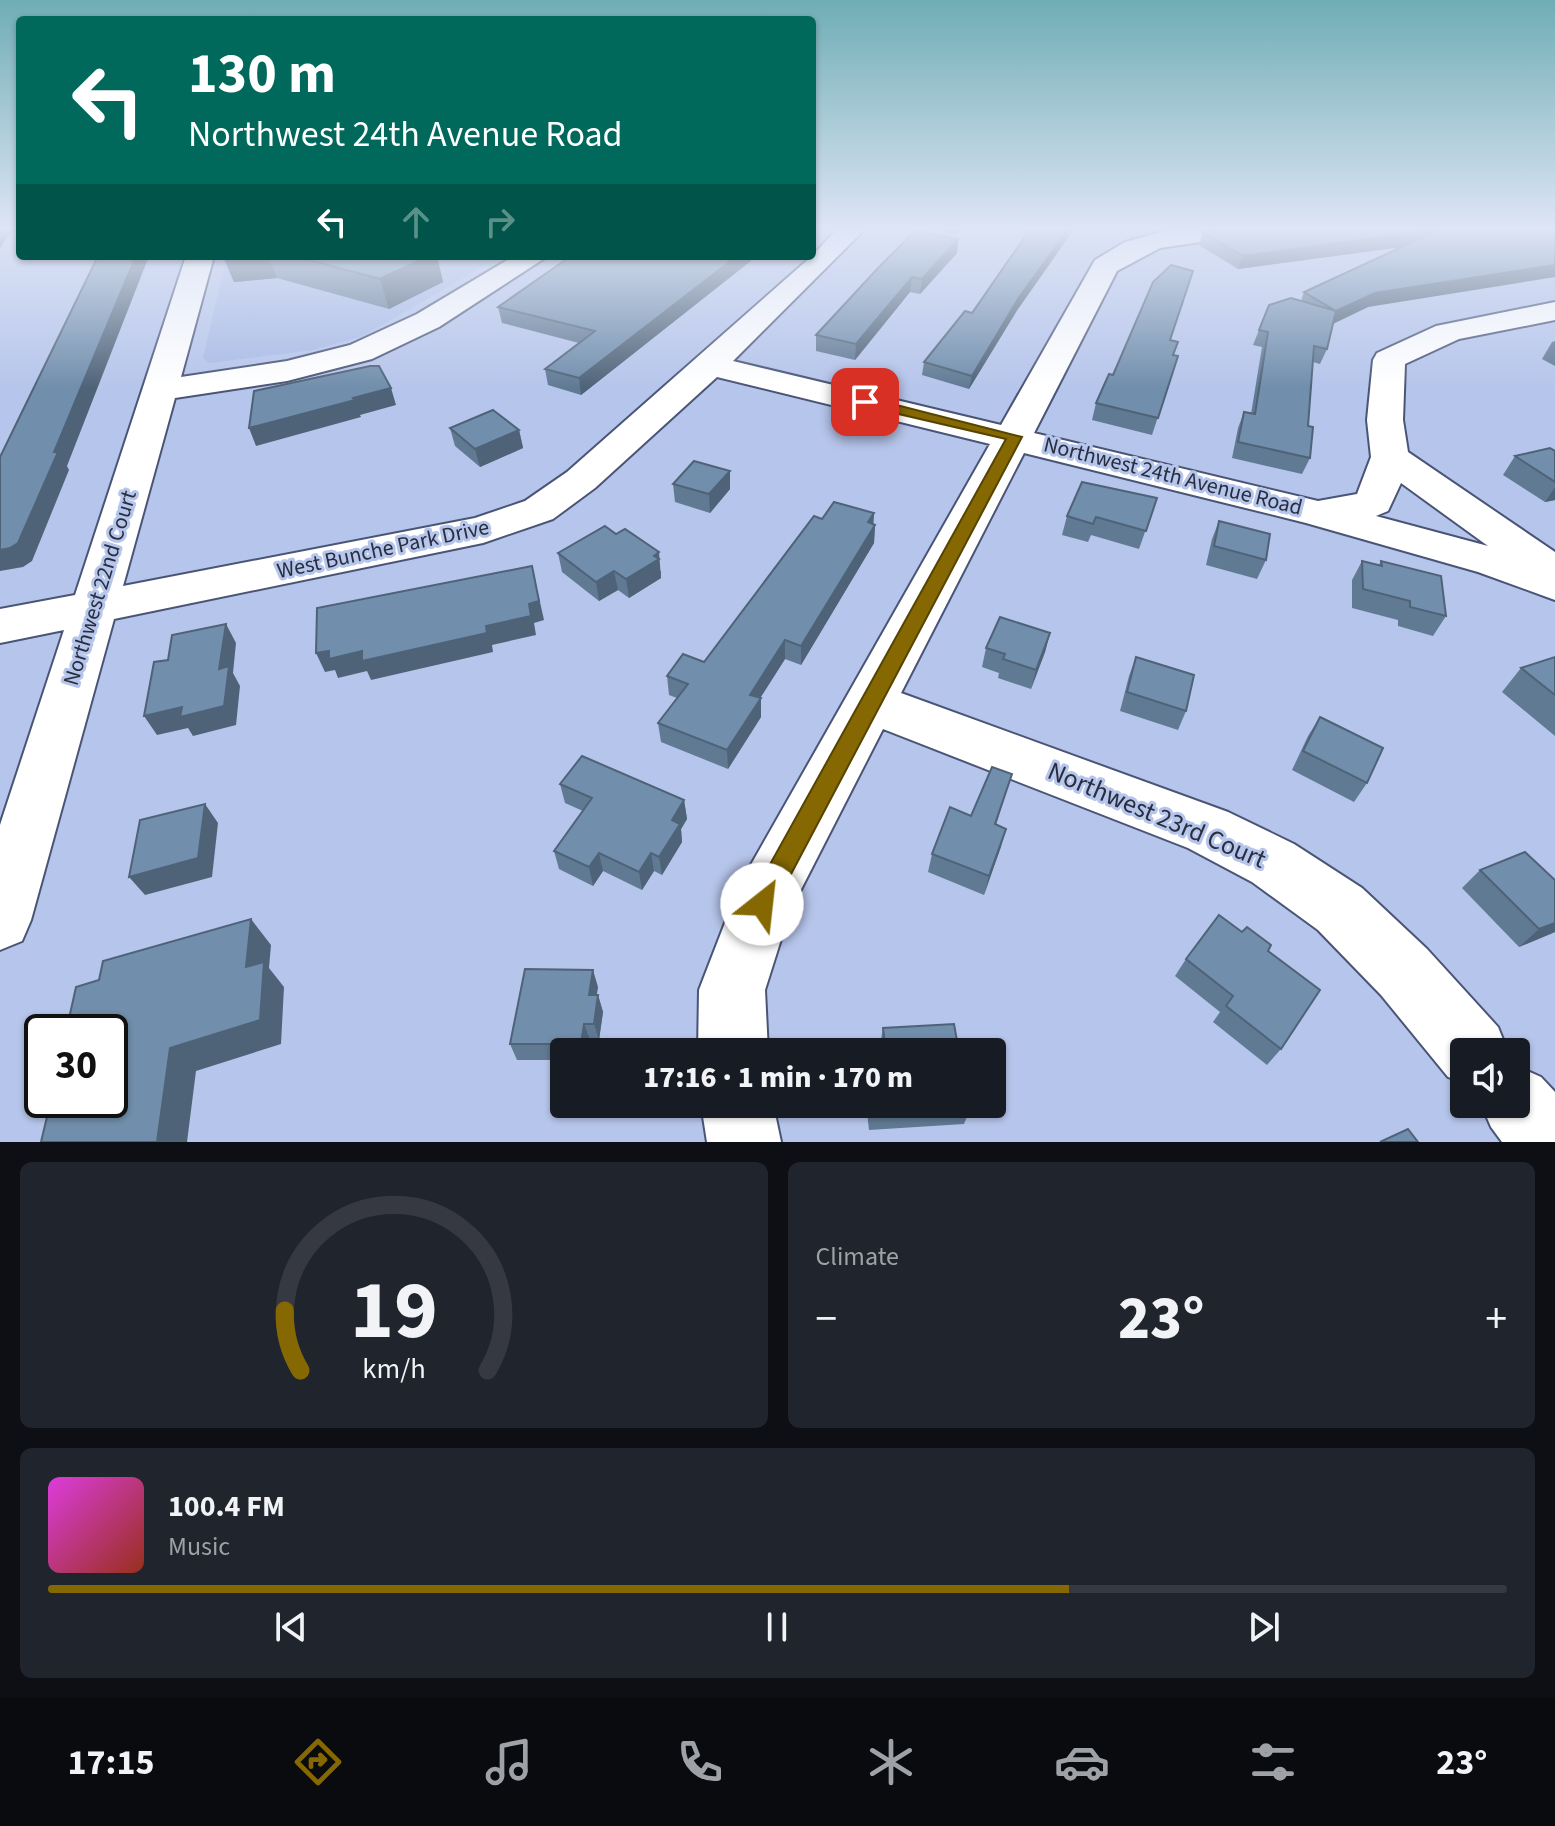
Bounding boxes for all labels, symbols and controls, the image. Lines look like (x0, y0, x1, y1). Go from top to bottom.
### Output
text: 130 m (188, 35, 336, 114)
icon: left (56, 48, 160, 152)
text: Northwest 24th Avenue Road (188, 109, 623, 160)
icon: left (310, 200, 354, 244)
icon: ahead (394, 200, 438, 244)
icon: right (478, 200, 522, 244)
pin (831, 368, 899, 436)
icon: arrive (843, 380, 887, 424)
street label: Northwest 24th Avenue Road (1040, 428, 1306, 524)
street label: Northwest 22nd Court (55, 486, 145, 690)
street label: West Bunche Park Drive (274, 511, 492, 587)
street label: Northwest 23rd Court (1042, 752, 1272, 878)
position arrow (720, 862, 804, 946)
speed limit sign: 30 (24, 1014, 128, 1118)
map controls (1450, 1038, 1530, 1118)
button: sound (1450, 1038, 1530, 1118)
text: 17:16 · 1 min · 170 m (643, 1056, 913, 1099)
text: Climate (816, 1238, 899, 1275)
text: 19 (350, 1252, 438, 1370)
text: 23° (1118, 1277, 1204, 1362)
text: − (816, 1288, 837, 1351)
text: + (1485, 1288, 1507, 1351)
text: km/h (362, 1349, 425, 1389)
text: 100.4 FM (168, 1485, 285, 1528)
text: Music (168, 1528, 230, 1565)
icon: previous (269, 1605, 313, 1649)
icon: pause (755, 1605, 799, 1649)
icon: next (1242, 1605, 1286, 1649)
icon: directions (290, 1734, 346, 1790)
icon: music (481, 1734, 537, 1790)
icon: phone (672, 1734, 728, 1790)
icon: climate (863, 1734, 919, 1790)
icon: car (1054, 1734, 1110, 1790)
icon: filters (1245, 1734, 1301, 1790)
text: 17:15 (68, 1737, 154, 1788)
text: 23° (1436, 1737, 1487, 1788)

